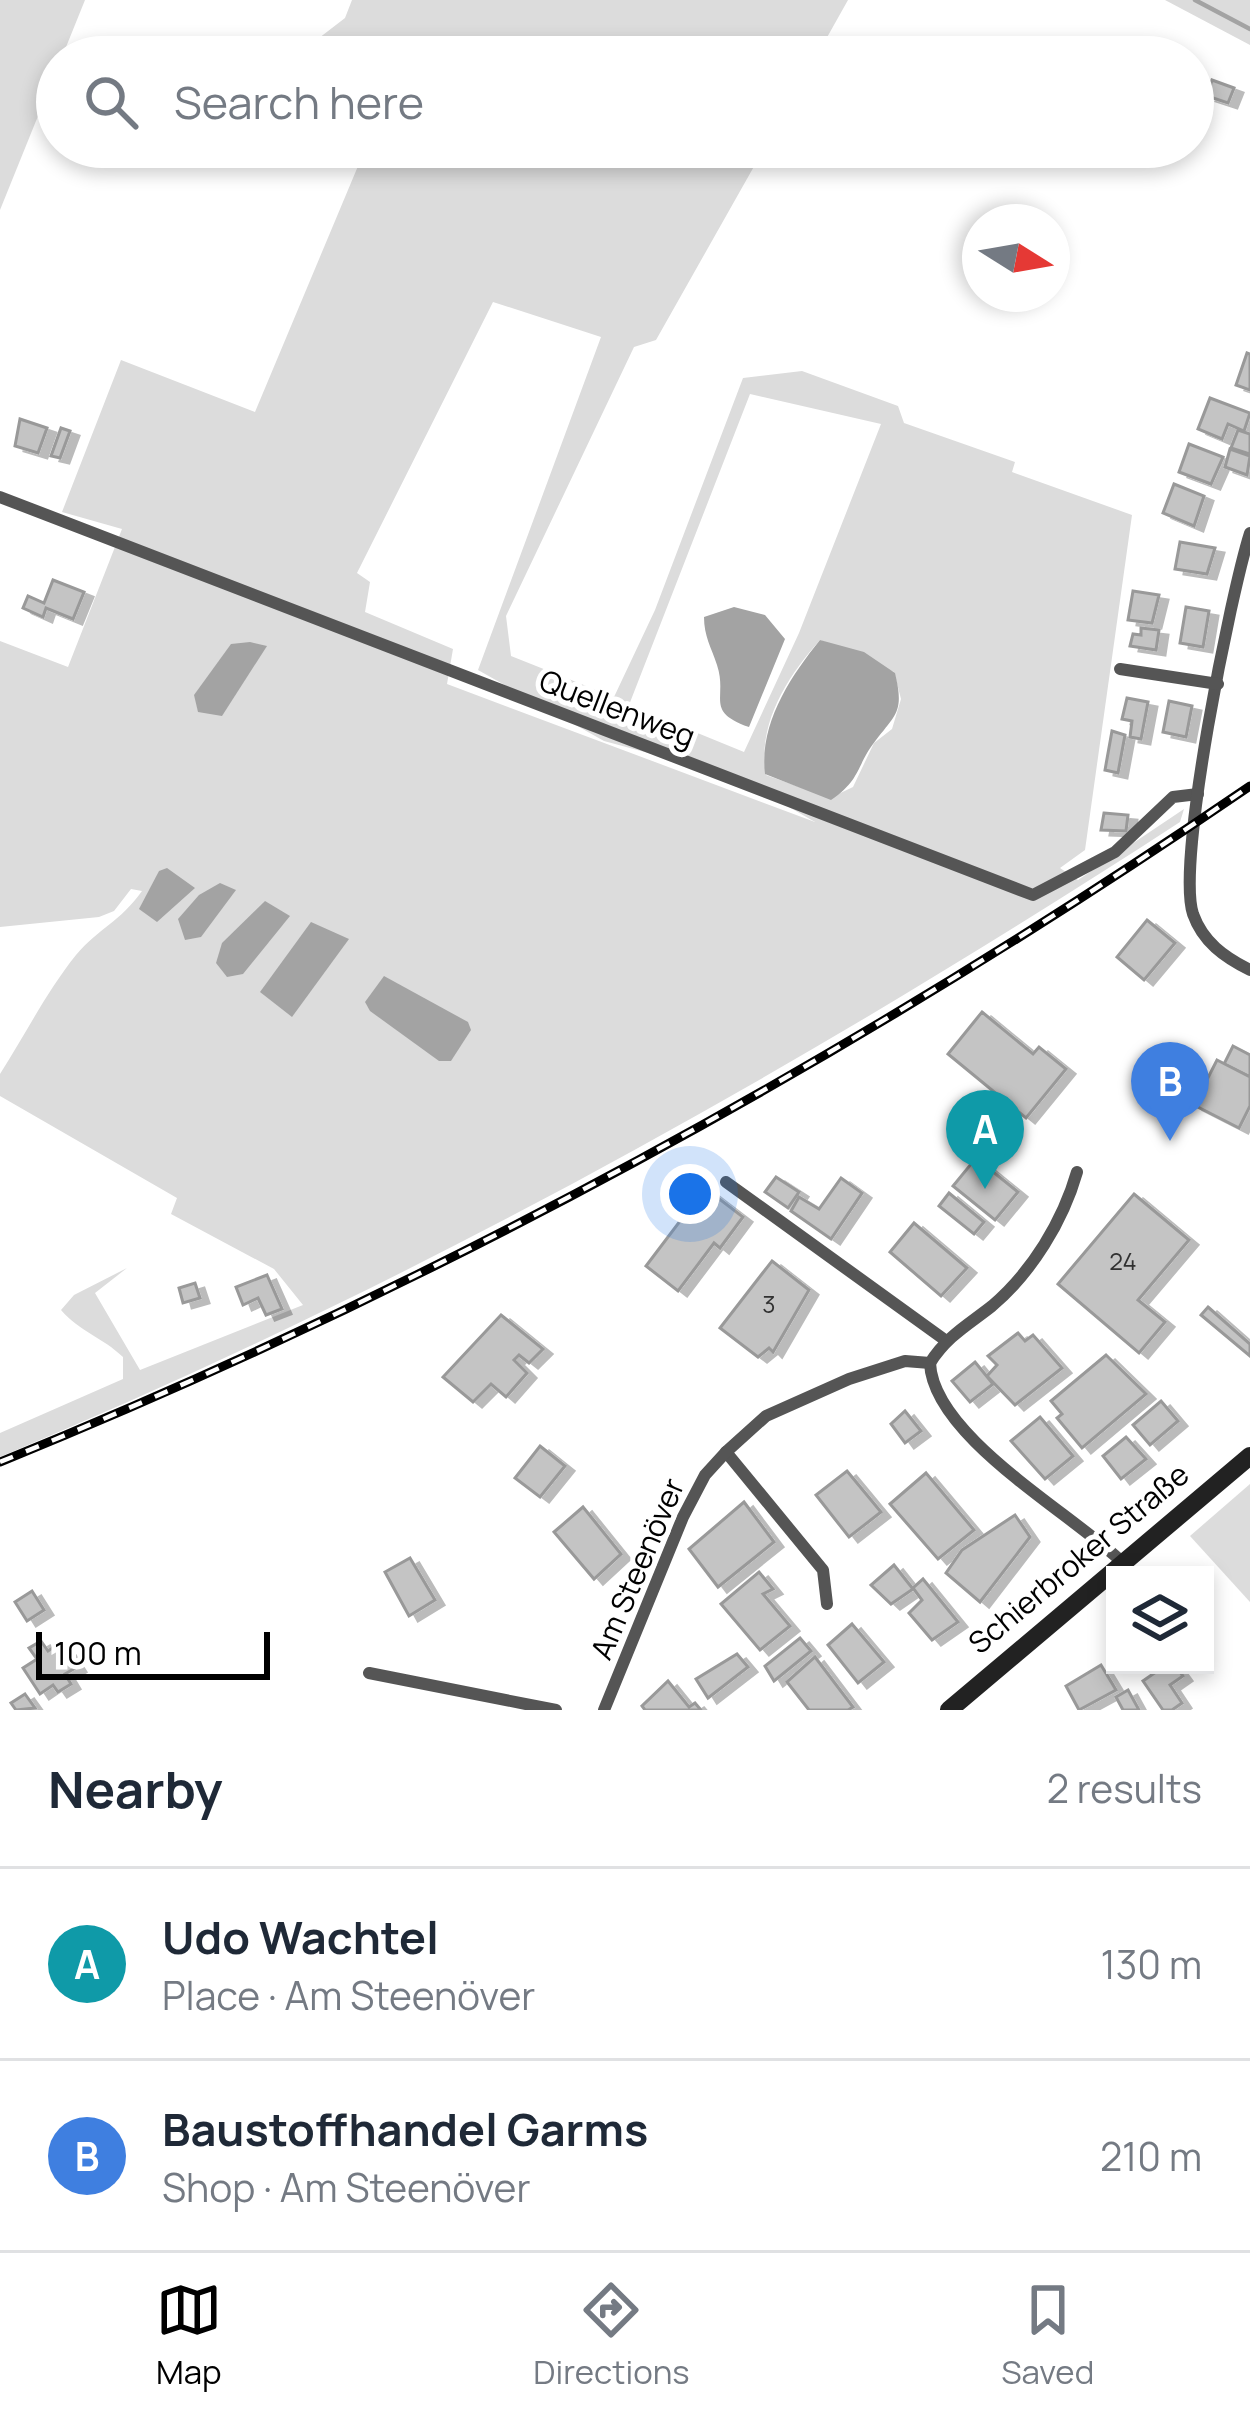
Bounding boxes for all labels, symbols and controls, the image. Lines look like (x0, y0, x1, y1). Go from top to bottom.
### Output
search box (36, 36, 1214, 168)
icon: search (78, 69, 144, 135)
text: Search here (174, 71, 424, 133)
north arrow (962, 204, 1070, 312)
street label: Quellenweg (534, 659, 701, 756)
pin: B (1131, 1042, 1209, 1141)
pin: A (946, 1090, 1024, 1189)
your location (660, 1164, 720, 1224)
house number: 24 (1109, 1244, 1137, 1277)
house number: 3 (762, 1287, 776, 1320)
street label: Schierbroker Straße (959, 1453, 1197, 1662)
street label: Am Steenöver (580, 1471, 693, 1665)
map controls (1106, 1566, 1214, 1674)
button: layers (1106, 1566, 1214, 1674)
scale bar (36, 1626, 270, 1679)
text: 100 m (54, 1630, 142, 1675)
text: Nearby (48, 1754, 223, 1823)
text: 2 results (1047, 1761, 1202, 1815)
text: Udo Wachtel (162, 1906, 439, 1968)
text: A (74, 1937, 100, 1991)
text: 130 m (1101, 1937, 1202, 1991)
text: Place · Am Steenöver (162, 1968, 535, 2022)
text: Baustoffhandel Garms (162, 2098, 648, 2160)
text: B (75, 2129, 99, 2183)
text: 210 m (1100, 2129, 1202, 2183)
text: Shop · Am Steenöver (162, 2160, 530, 2214)
tab: Map (156, 2277, 222, 2394)
tab: Directions (533, 2277, 690, 2394)
tab: Saved (1001, 2277, 1094, 2394)

